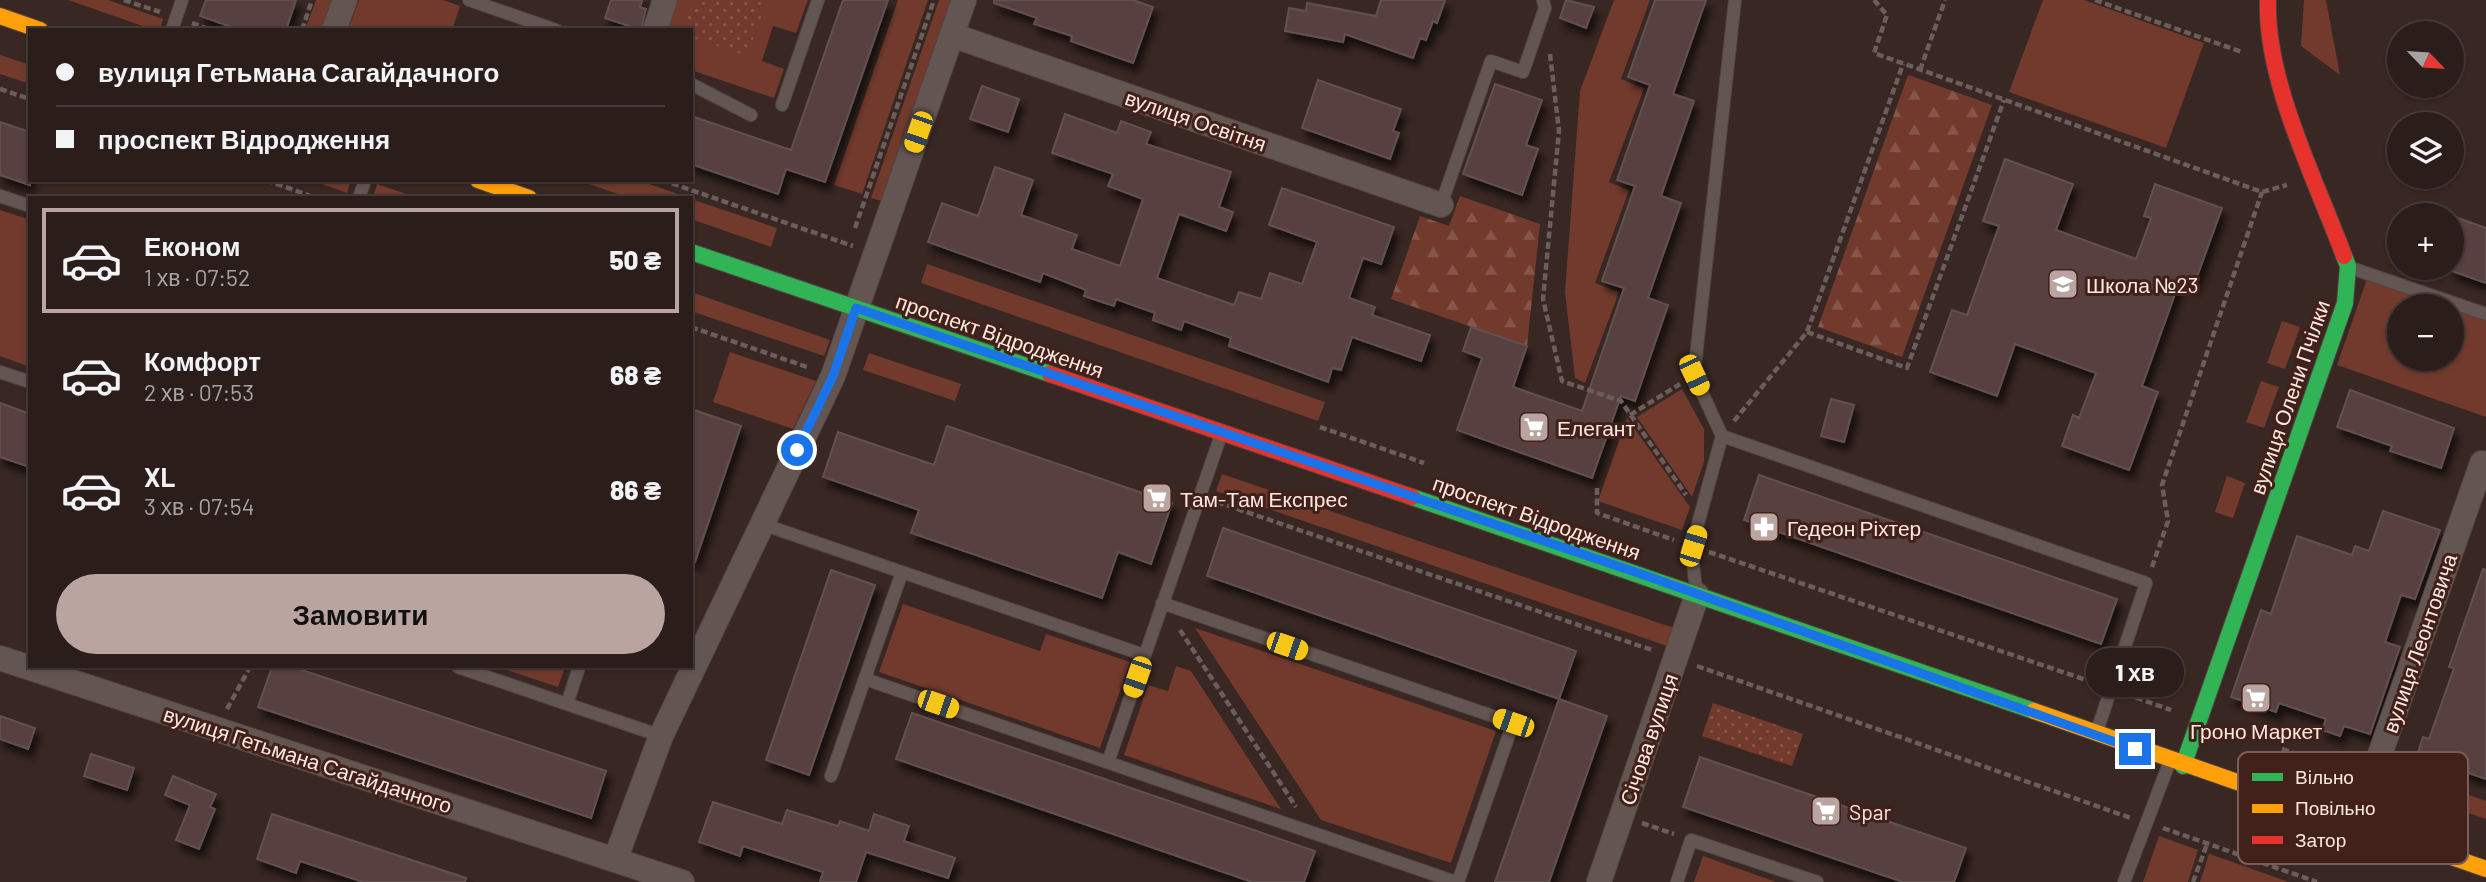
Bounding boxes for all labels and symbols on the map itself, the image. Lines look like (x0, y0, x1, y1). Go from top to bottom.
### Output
north arrow (2387, 21, 2464, 98)
street label: вулиця Освітня (1122, 84, 1270, 156)
car (902, 109, 935, 155)
school or university icon: Школа №23 (2046, 267, 2080, 301)
place label: Школа №23 (2086, 272, 2199, 297)
street label: проспект Відродження (893, 288, 1107, 382)
street label: вулиця Олени Пчілки (2244, 297, 2334, 497)
car (1676, 352, 1713, 398)
supermarket icon: Елегант (1517, 410, 1551, 444)
place label: Елегант (1557, 415, 1635, 440)
route start (781, 434, 813, 466)
street label: проспект Відродження (1430, 470, 1644, 564)
supermarket icon: Там-Там Експрес (1140, 481, 1174, 515)
place label: Там-Там Експрес (1180, 486, 1348, 511)
pharmacy icon: Гедеон Ріхтер (1747, 510, 1781, 544)
place label: Гедеон Ріхтер (1787, 515, 1921, 540)
car (1677, 523, 1710, 569)
street label: вулиця Леонтовича (2377, 550, 2461, 736)
car (1264, 629, 1311, 663)
callout: 1 хв (2086, 648, 2184, 696)
car (1121, 654, 1154, 700)
street label: Січова вулиця (1614, 670, 1682, 808)
supermarket icon: Гроно Маркет (2239, 681, 2273, 715)
car (915, 687, 962, 721)
street label: вулиця Гетьмана Сагайдачного (161, 700, 455, 818)
car (1490, 706, 1537, 740)
place label: Гроно Маркет (2190, 718, 2322, 743)
route end (2119, 733, 2151, 765)
legend (2238, 752, 2468, 864)
text: Вільно (2295, 765, 2354, 788)
supermarket icon: Spar (1809, 794, 1843, 828)
text: Повільно (2295, 796, 2376, 819)
place label: Spar (1849, 799, 1892, 824)
text: Затор (2295, 828, 2346, 851)

